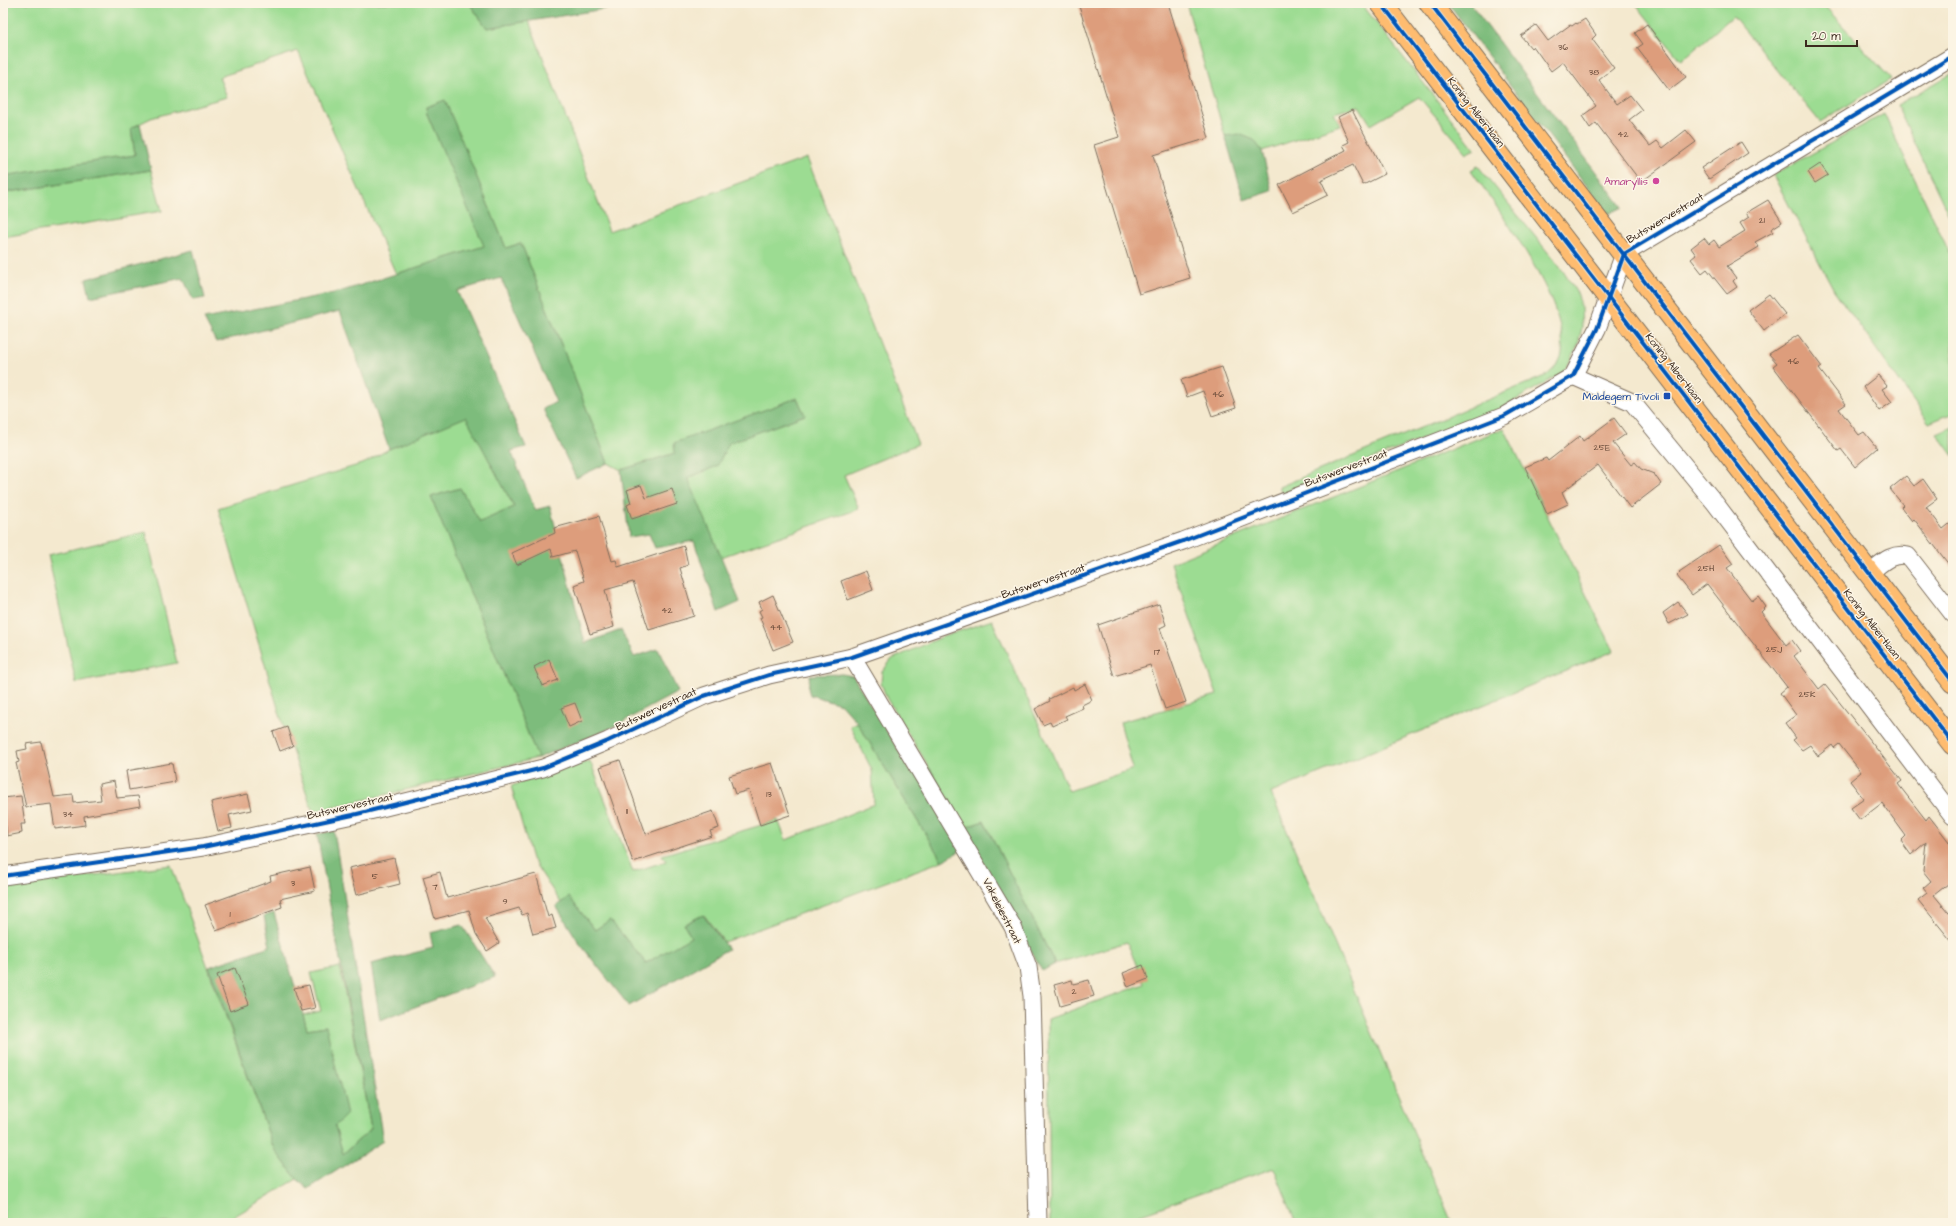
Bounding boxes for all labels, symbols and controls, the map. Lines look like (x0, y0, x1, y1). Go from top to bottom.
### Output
scale bar (1806, 22, 1857, 48)
text: 20 m (1812, 28, 1841, 45)
house number: 36 (1558, 41, 1568, 54)
house number: 38 (1589, 66, 1599, 79)
street label: Koning Albertlaan (1443, 74, 1509, 151)
house number: 42 (1617, 128, 1629, 141)
place label: Amaryllis (1604, 174, 1648, 190)
marker: Amaryllis (1651, 176, 1661, 186)
street label: Butswervestraat (1624, 189, 1707, 247)
house number: 21 (1759, 214, 1765, 227)
street label: Koning Albertlaan (1641, 330, 1707, 407)
house number: 46 (1787, 355, 1799, 368)
house number: 46 (1212, 388, 1224, 401)
place label: Maldegem Tivoli (1583, 389, 1659, 405)
marker: Maldegem Tivoli (1662, 391, 1672, 401)
house number: 25E (1594, 441, 1611, 454)
street label: Butswervestraat (1302, 445, 1390, 491)
street label: Butswervestraat (999, 559, 1087, 602)
house number: 25H (1698, 562, 1715, 575)
street label: Koning Albertlaan (1839, 586, 1905, 663)
house number: 42 (661, 604, 673, 617)
house number: 44 (770, 621, 782, 634)
house number: 25J (1766, 643, 1782, 656)
house number: 17 (1154, 646, 1161, 659)
street label: Butswervestraat (613, 683, 699, 734)
house number: 25K (1799, 688, 1816, 701)
house number: 13 (766, 788, 772, 801)
street label: Butswervestraat (306, 789, 395, 823)
house number: 11 (626, 805, 628, 818)
house number: 34 (63, 808, 73, 821)
house number: 5 (372, 870, 379, 883)
street label: Vakeleiestraat (979, 875, 1025, 947)
house number: 3 (291, 877, 296, 890)
house number: 7 (432, 881, 438, 894)
house number: 9 (502, 895, 508, 908)
house number: 1 (229, 908, 231, 921)
house number: 2 (1071, 985, 1077, 998)

